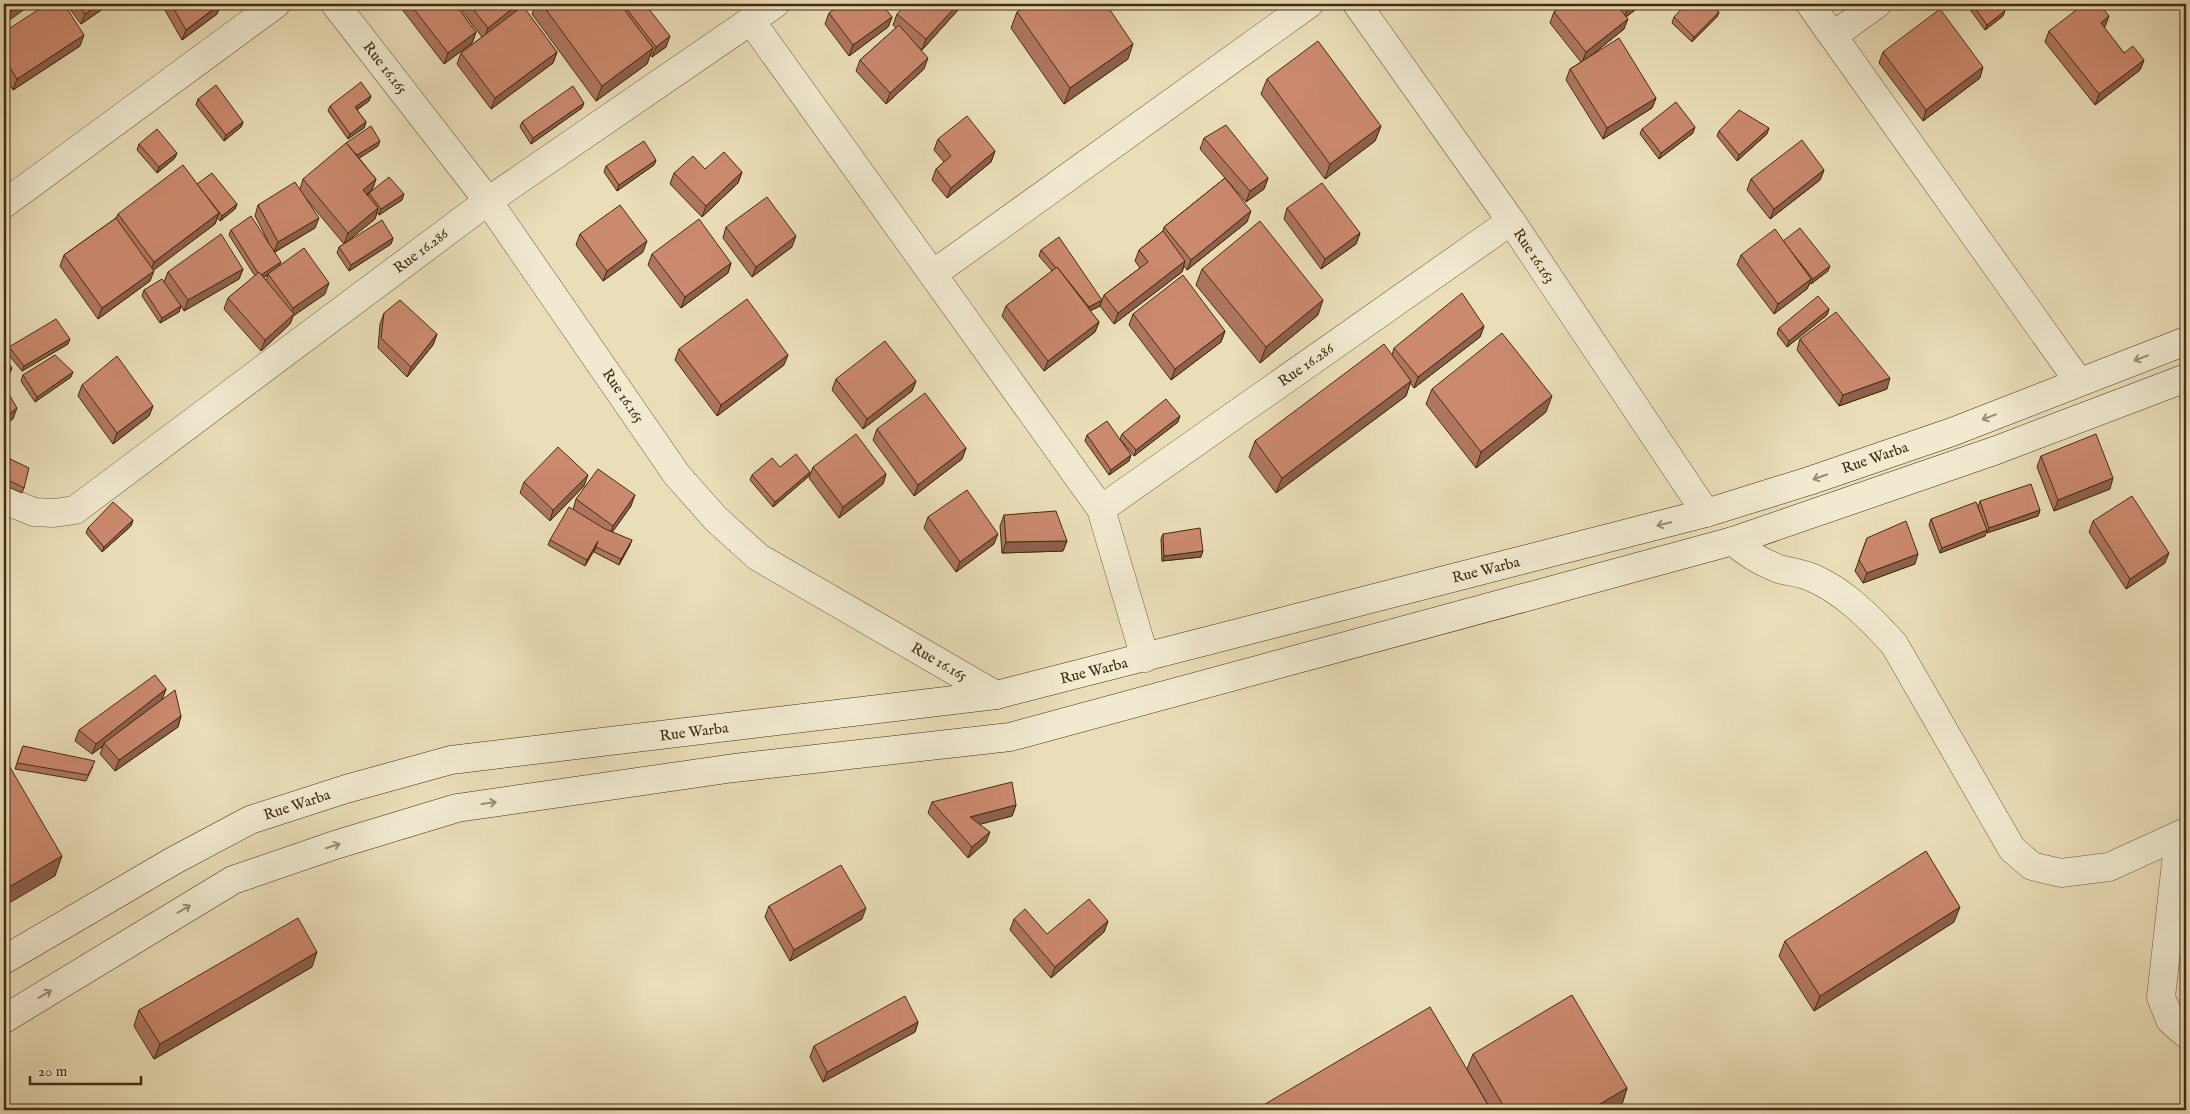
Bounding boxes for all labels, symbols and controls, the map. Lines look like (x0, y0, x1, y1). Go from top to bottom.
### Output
street label: Rue 16.165 (359, 38, 412, 99)
street label: Rue 16.286 (390, 224, 453, 278)
street label: Rue 16.163 (1509, 225, 1559, 287)
street label: Rue 16.286 (1274, 339, 1338, 391)
one-way arrow (2134, 354, 2149, 364)
street label: Rue 16.165 (598, 365, 648, 427)
one-way arrow (1982, 413, 1997, 422)
street label: Rue Warba (1839, 438, 1911, 478)
one-way arrow (1812, 473, 1828, 483)
one-way arrow (1656, 520, 1672, 529)
street label: Rue Warba (1450, 552, 1522, 588)
street label: Rue 16.165 (908, 638, 971, 686)
street label: Rue Warba (1058, 653, 1130, 689)
street label: Rue Warba (659, 718, 730, 746)
street label: Rue Warba (261, 785, 333, 825)
one-way arrow (481, 798, 497, 808)
one-way arrow (324, 840, 340, 850)
one-way arrow (177, 904, 191, 914)
one-way arrow (38, 988, 52, 998)
scale bar (30, 1054, 141, 1086)
text: 20 m (38, 1062, 68, 1081)

